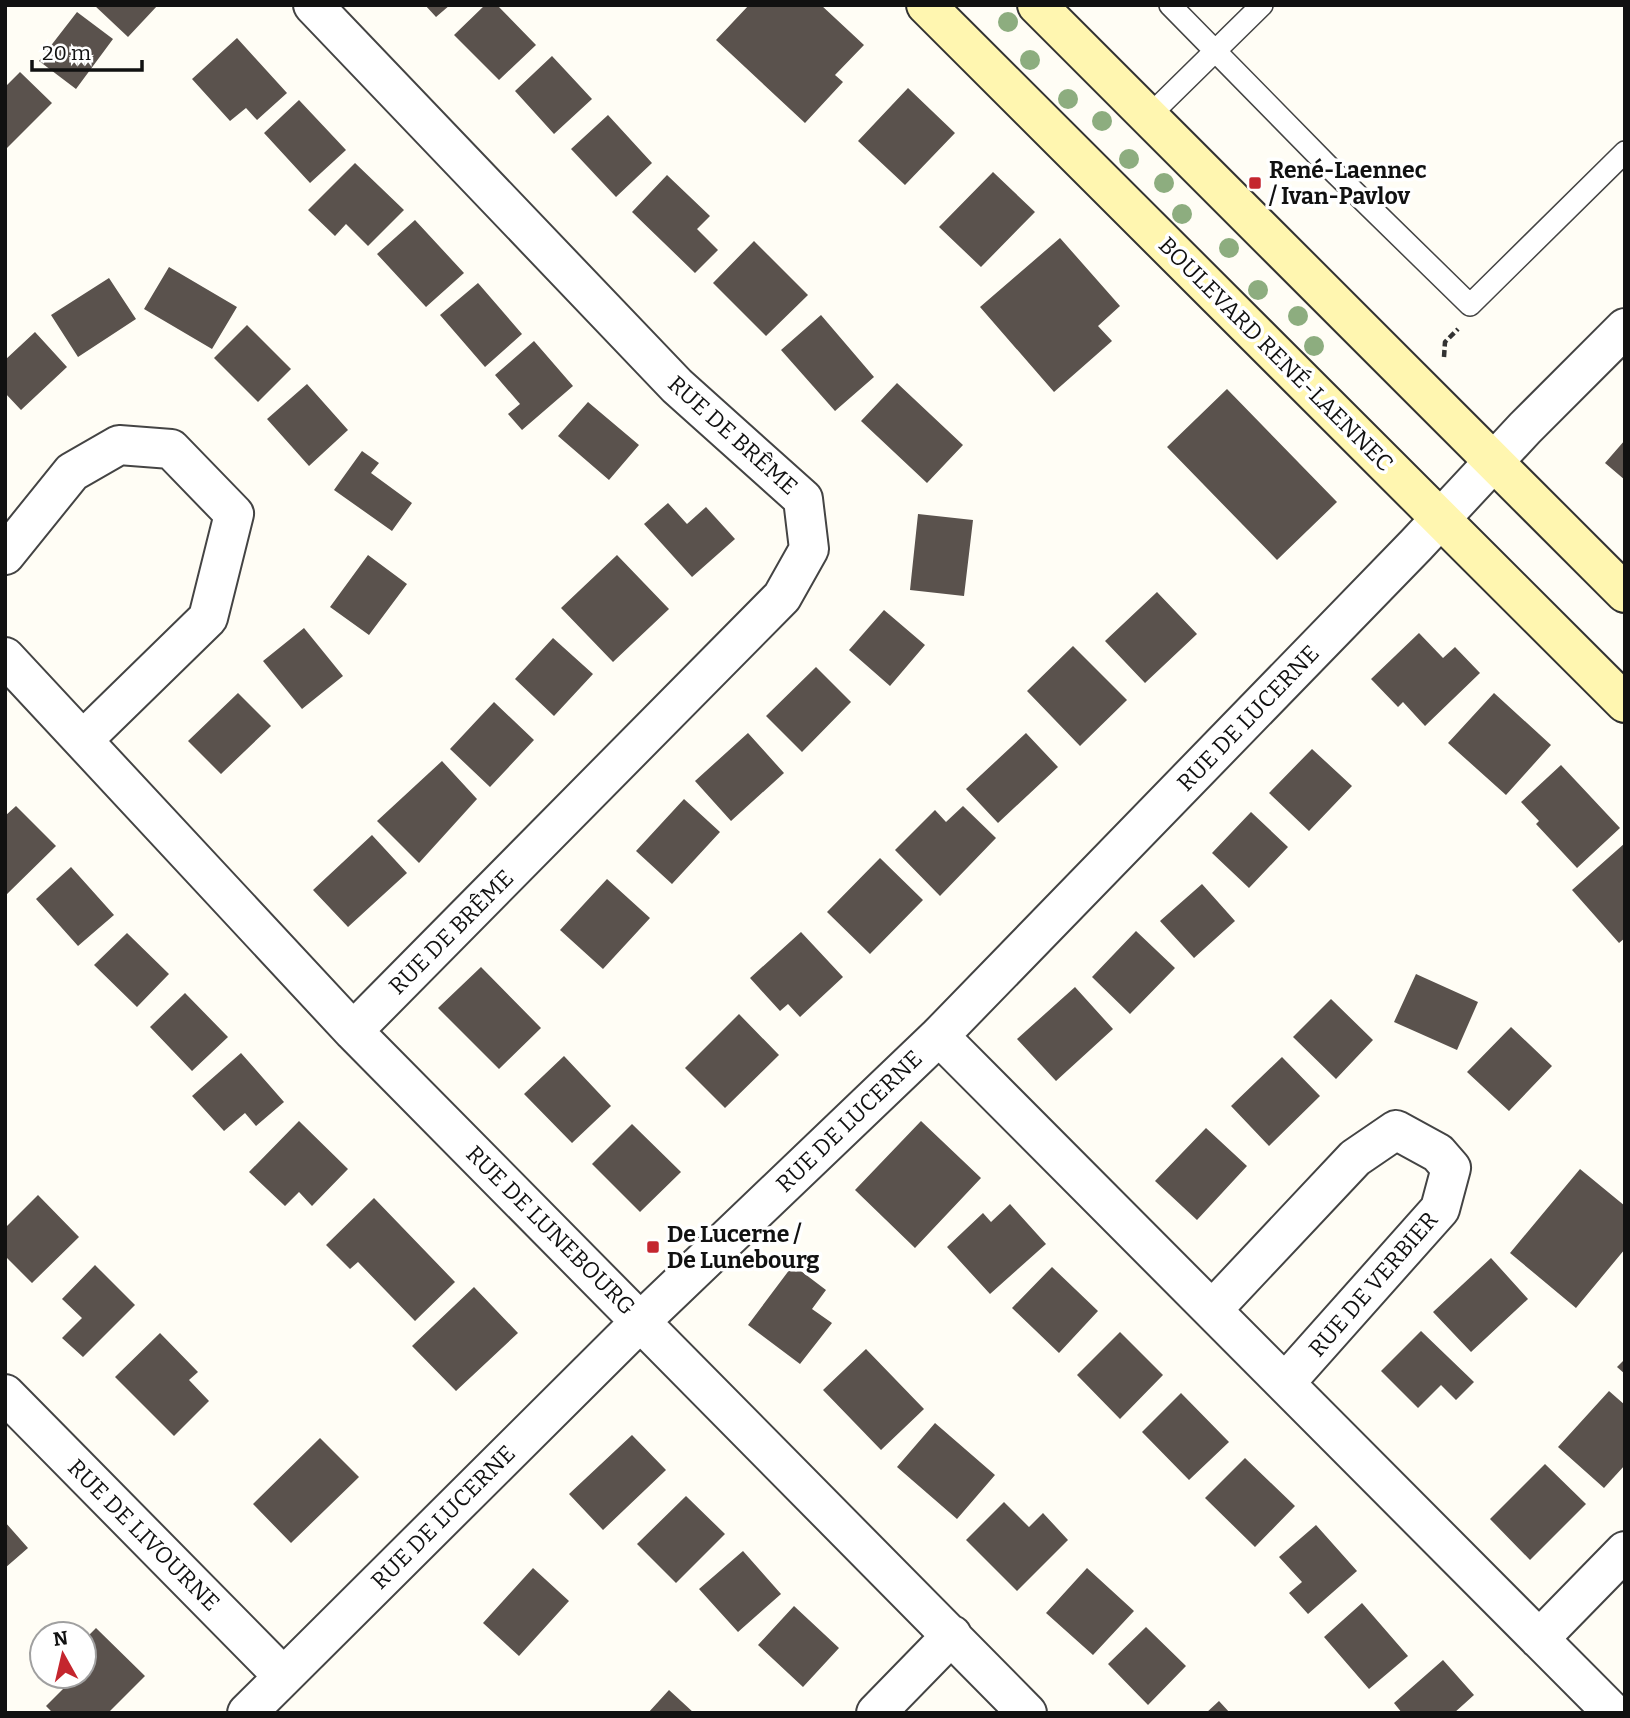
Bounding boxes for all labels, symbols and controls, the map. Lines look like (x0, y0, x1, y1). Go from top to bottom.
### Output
scale bar (32, 28, 142, 72)
text: 20 m (42, 40, 91, 66)
place label: René-Laennec / Ivan-Pavlov (1268, 156, 1427, 210)
marker: René-Laennec / Ivan-Pavlov (1247, 175, 1263, 191)
street label: BOULEVARD RENÉ-LAENNEC (1153, 231, 1399, 477)
street label: RUE DE BRÊME (663, 370, 803, 500)
street label: RUE DE LUCERNE (1171, 639, 1325, 797)
street label: RUE DE BRÊME (383, 864, 519, 1000)
street label: RUE DE LUCERNE (770, 1044, 928, 1198)
street label: RUE DE LUNEBOURG (461, 1140, 641, 1320)
street label: RUE DE VERBIER (1303, 1206, 1443, 1362)
place label: De Lucerne / De Lunebourg (667, 1220, 820, 1274)
marker: De Lucerne / De Lunebourg (645, 1239, 661, 1255)
street label: RUE DE LUCERNE (365, 1439, 521, 1595)
street label: RUE DE LIVOURNE (62, 1453, 226, 1617)
north arrow (28, 1620, 98, 1690)
text: N (52, 1626, 70, 1651)

